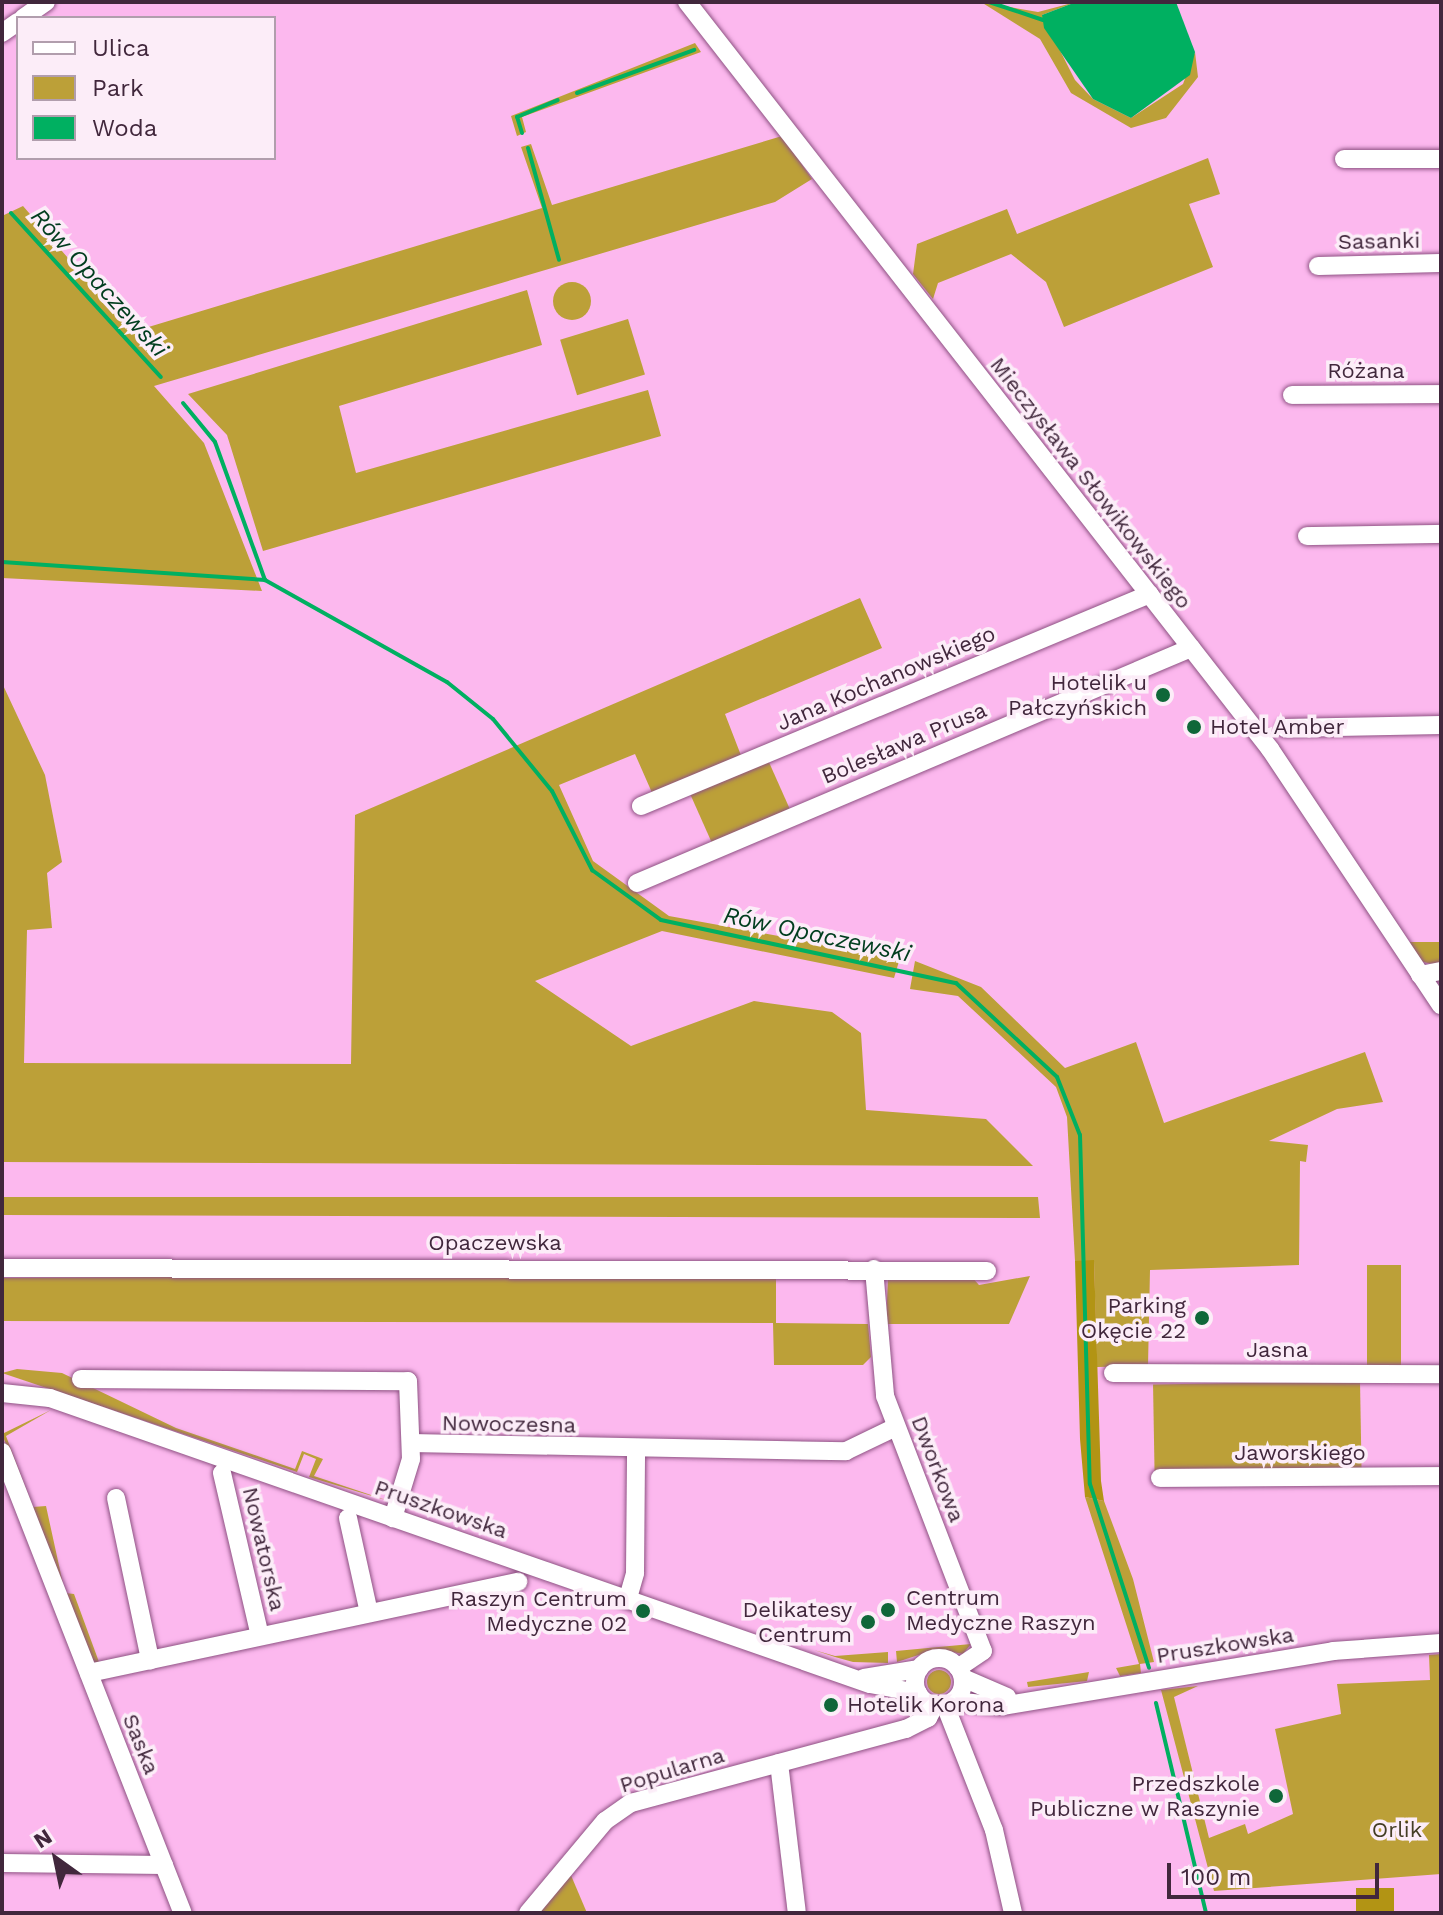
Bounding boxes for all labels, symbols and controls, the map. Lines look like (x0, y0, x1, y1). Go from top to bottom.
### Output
legend (16, 16, 276, 160)
text: Ulica (92, 34, 150, 62)
text: Park (92, 74, 144, 102)
text: Woda (92, 114, 157, 142)
water label: Rów Opaczewski (24, 202, 174, 364)
street label: Sasanki (1338, 227, 1420, 255)
street label: Mieczysława Słowikowskiego (984, 352, 1198, 614)
street label: Różana (1327, 358, 1405, 384)
street label: Jana Kochanowskiego (773, 620, 999, 736)
place label: Hotelik u Pałczyńskich (1008, 669, 1147, 720)
marker: Hotelik u Pałczyńskich (1154, 686, 1172, 704)
street label: Bolesława Prusa (817, 696, 991, 790)
place label: Hotel Amber (1210, 714, 1346, 740)
marker: Hotel Amber (1185, 718, 1203, 736)
water label: Rów Opaczewski (720, 901, 914, 969)
street label: Opaczewska (428, 1230, 562, 1256)
place label: Parking Okęcie 22 (1081, 1292, 1186, 1344)
marker: Parking Okęcie 22 (1193, 1309, 1211, 1327)
street label: Jasna (1246, 1337, 1308, 1363)
street label: Nowoczesna (442, 1410, 576, 1438)
street label: Dworkowa (906, 1412, 970, 1526)
street label: Jaworskiego (1234, 1440, 1366, 1466)
street label: Pruszkowska (371, 1474, 511, 1544)
street label: Nowatorska (237, 1485, 291, 1613)
place label: Centrum Medyczne Raszyn (906, 1584, 1096, 1636)
place label: Raszyn Centrum Medyczne 02 (450, 1585, 627, 1636)
place label: Delikatesy Centrum (742, 1596, 852, 1648)
marker: Centrum Medyczne Raszyn (877, 1599, 899, 1621)
marker: Raszyn Centrum Medyczne 02 (634, 1602, 652, 1620)
marker: Delikatesy Centrum (859, 1613, 877, 1631)
street label: Pruszkowska (1154, 1621, 1296, 1669)
place label: Hotelik Korona (847, 1692, 1005, 1718)
marker: Hotelik Korona (822, 1696, 840, 1714)
street label: Saska (117, 1710, 165, 1778)
street label: Popularna (616, 1742, 728, 1798)
place label: Przedszkole Publiczne w Raszynie (1029, 1770, 1260, 1822)
marker: Przedszkole Publiczne w Raszynie (1267, 1787, 1285, 1805)
park label: Orlik (1372, 1817, 1422, 1843)
north arrow (16, 1819, 96, 1899)
text: N (29, 1824, 56, 1853)
scale bar (1171, 1847, 1383, 1897)
text: 100 m (1181, 1863, 1251, 1891)

